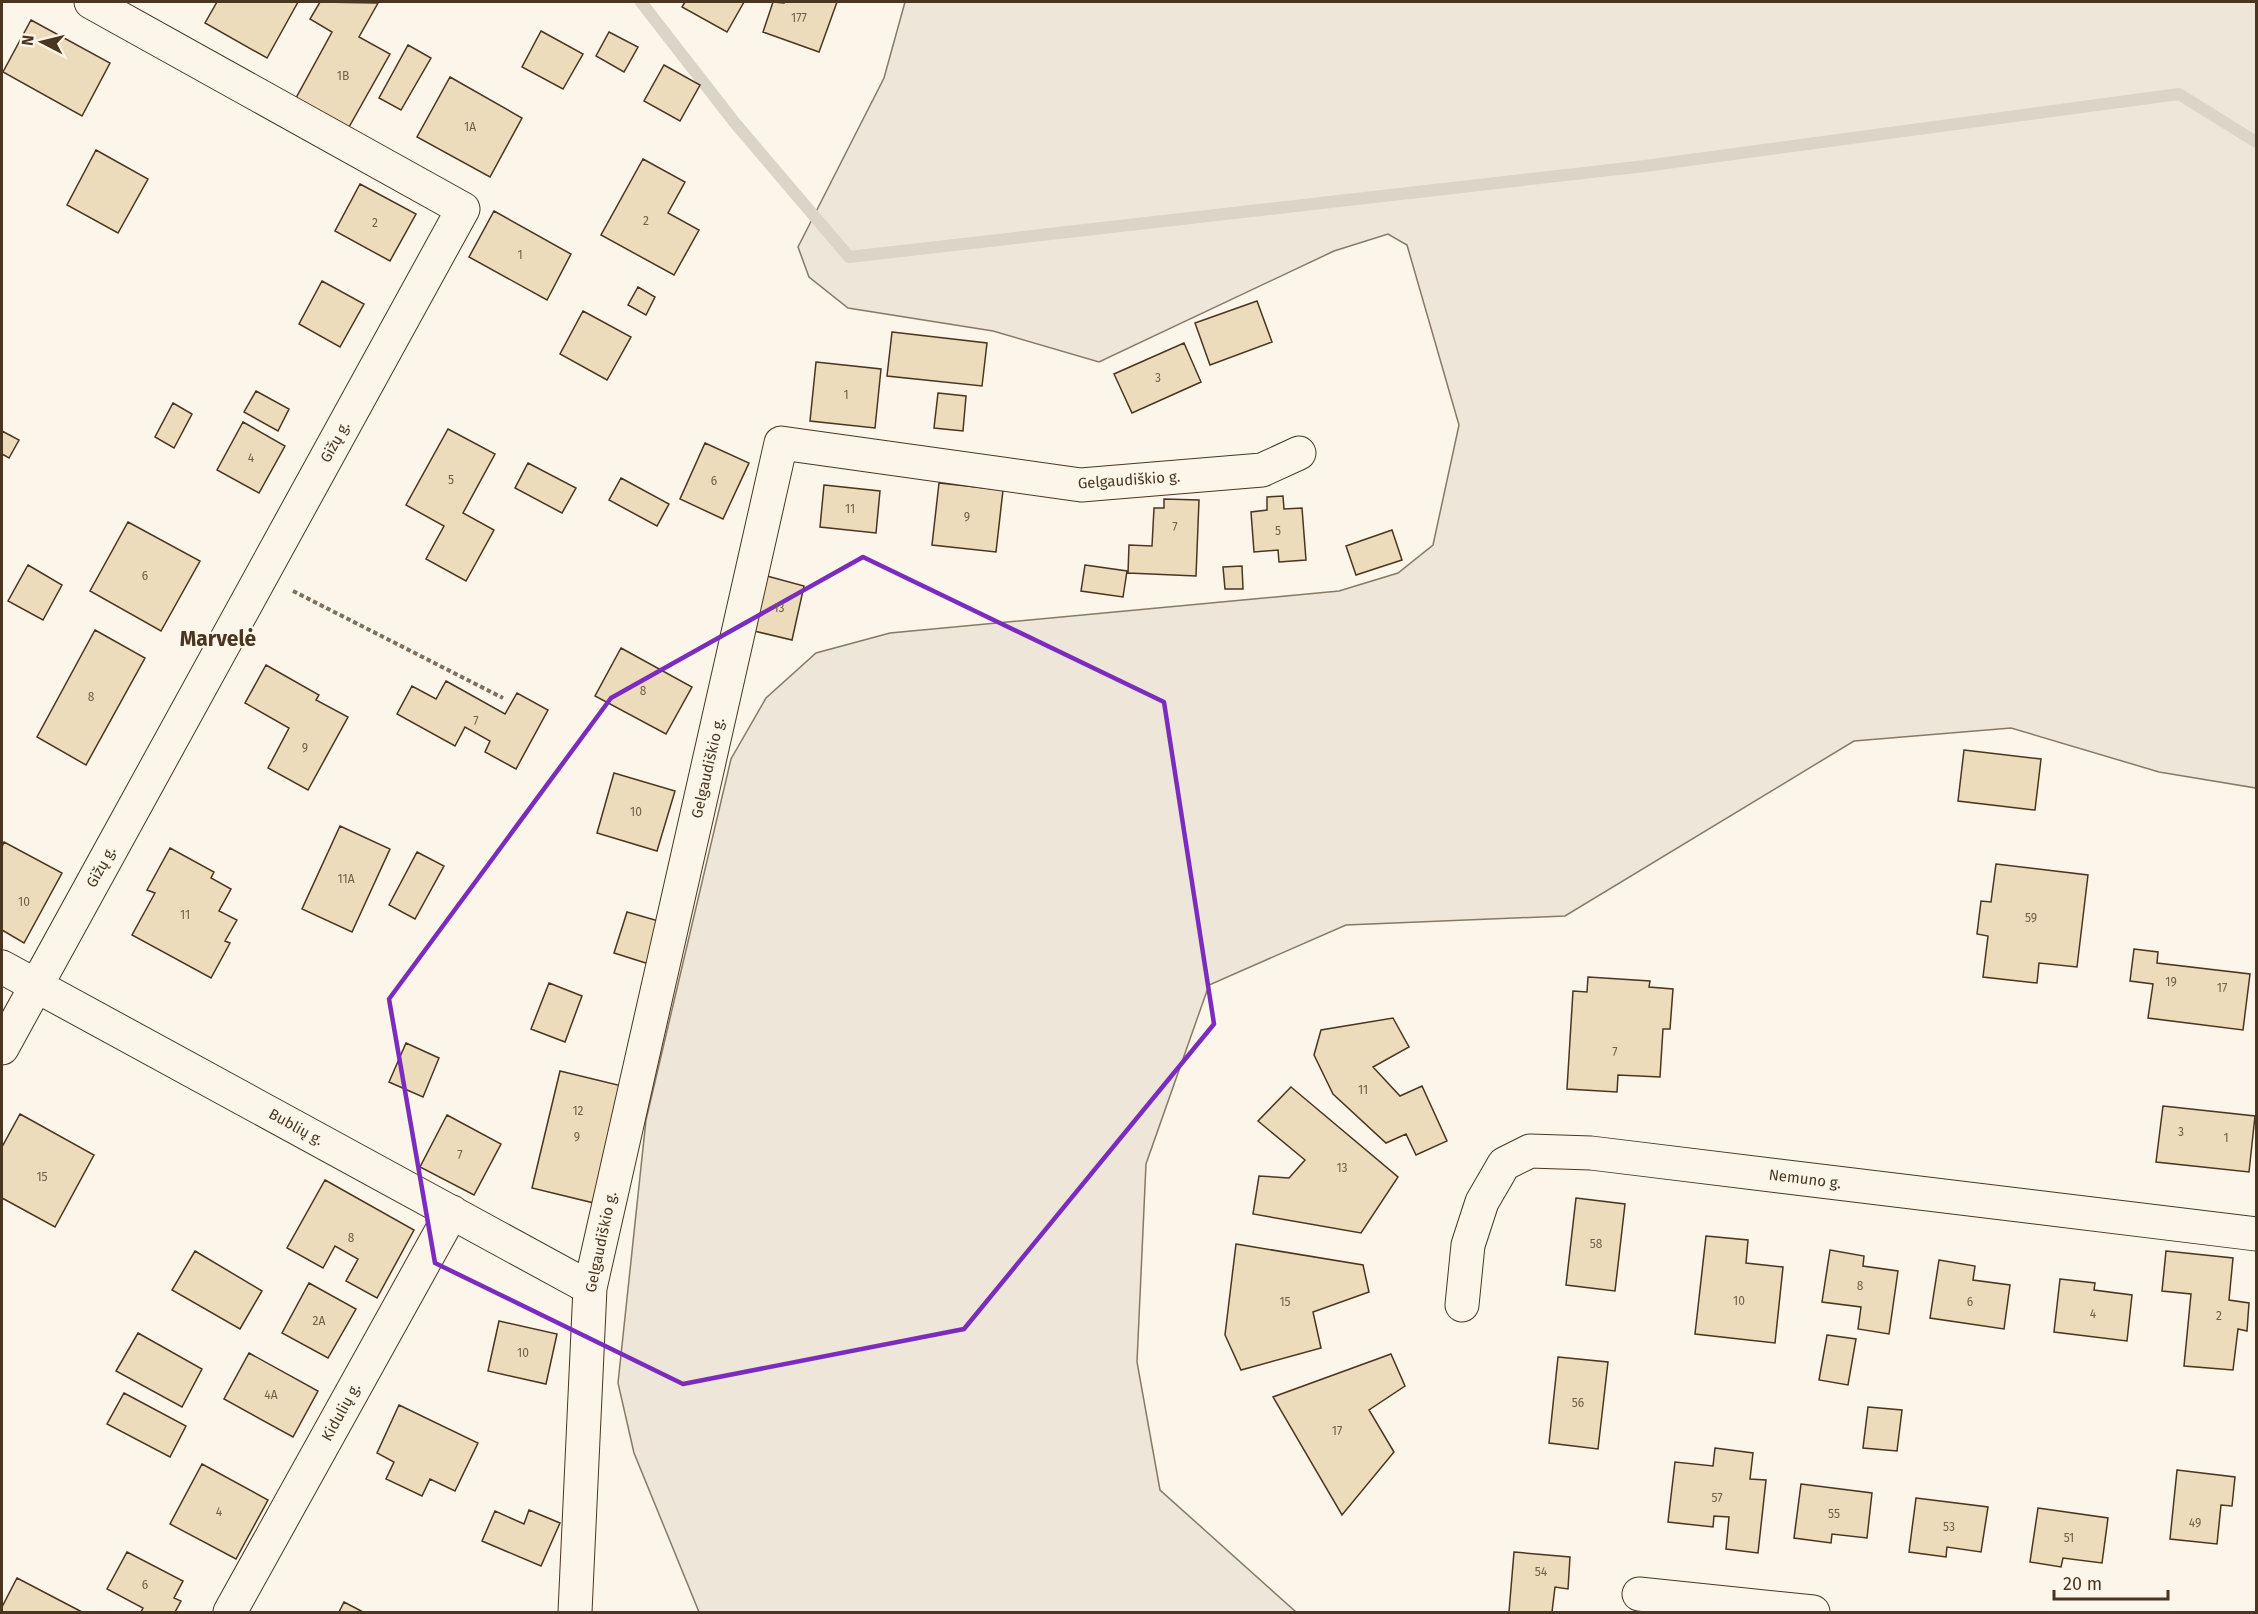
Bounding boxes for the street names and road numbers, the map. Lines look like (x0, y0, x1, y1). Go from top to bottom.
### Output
street label: Gižų g. (316, 418, 354, 466)
street label: Gelgaudiškio g. (1077, 467, 1181, 493)
street label: Gelgaudiškio g. (688, 716, 728, 820)
street label: Gižų g. (82, 843, 120, 891)
street label: Bublių g. (266, 1105, 326, 1149)
street label: Nemuno g. (1768, 1166, 1842, 1192)
street label: Gelgaudiškio g. (582, 1190, 620, 1294)
street label: Kidulių g. (318, 1380, 364, 1444)

